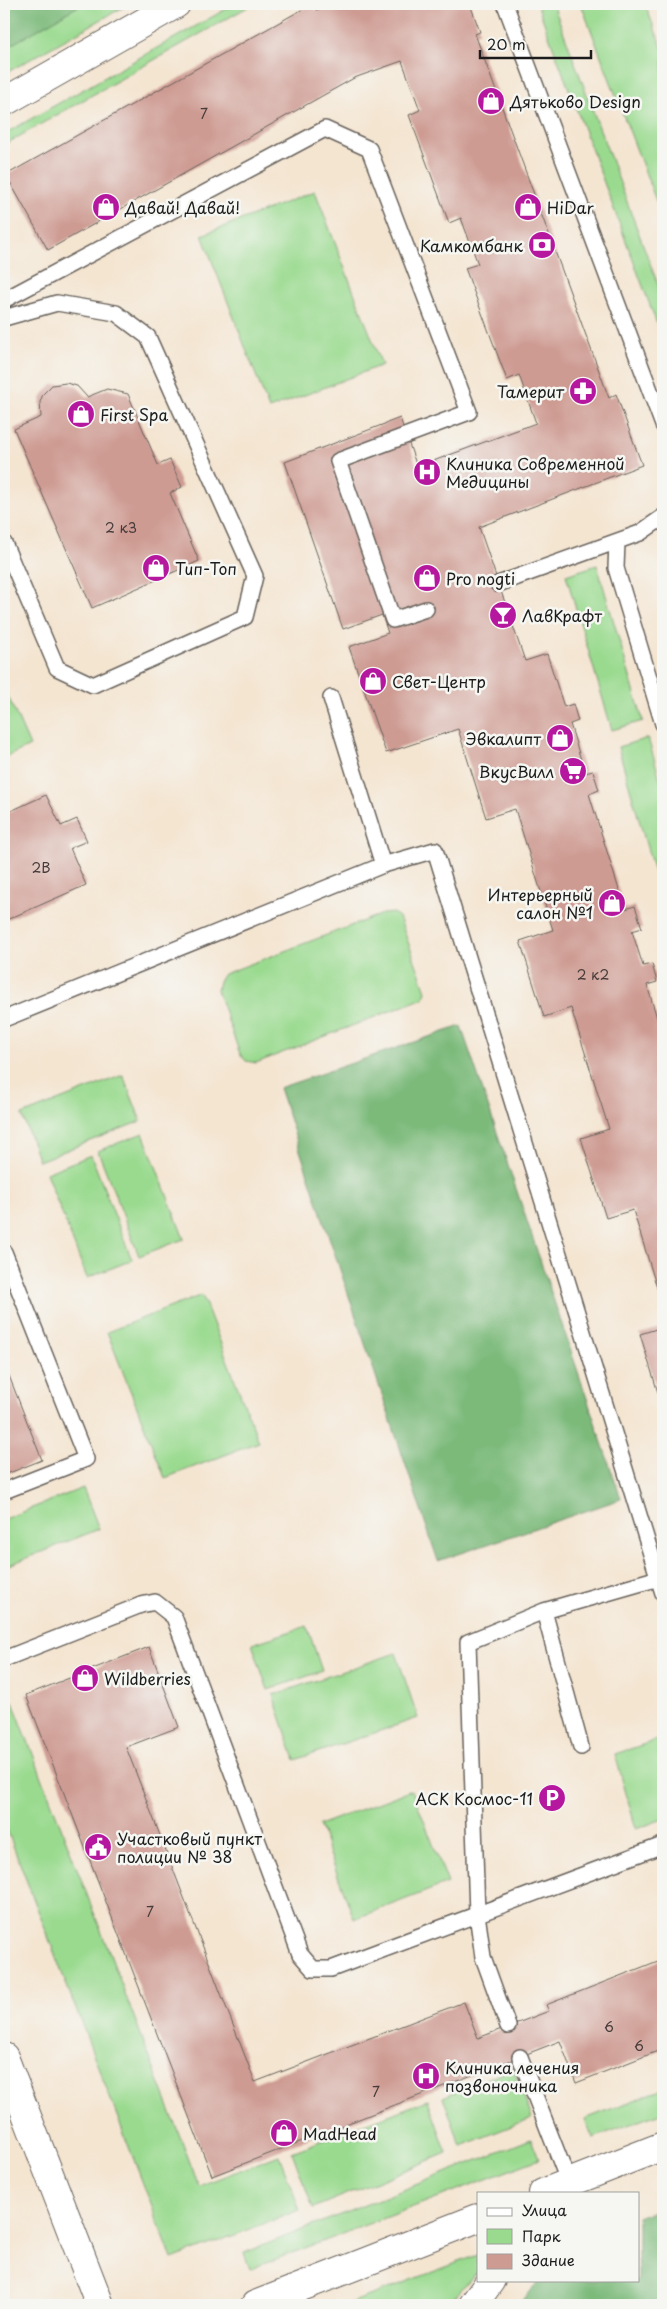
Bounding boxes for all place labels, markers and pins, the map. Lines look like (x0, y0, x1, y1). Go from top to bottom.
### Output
shop icon: Дятьково Design (476, 86, 506, 116)
place label: Дятьково Design (509, 89, 641, 113)
shop icon: Давай! Давай! (91, 192, 121, 222)
shop icon: HiDar (513, 192, 543, 222)
place label: Давай! Давай! (124, 195, 240, 219)
place label: HiDar (547, 195, 595, 219)
bank icon: Камкомбанк (527, 230, 557, 260)
place label: Камкомбанк (420, 233, 523, 257)
pharmacy icon: Тамерит (568, 376, 598, 406)
place label: Тамерит (497, 379, 565, 403)
shop icon: First Spa (66, 399, 96, 429)
place label: First Spa (100, 402, 168, 426)
place label: Клиника Современной Медицины (446, 451, 625, 493)
hospital icon: Клиника Современной Медицины (412, 457, 442, 487)
shop icon: Тип-Топ (141, 553, 171, 583)
place label: Тип-Топ (175, 556, 237, 580)
shop icon: Pro nogti (412, 563, 442, 593)
place label: Pro nogti (446, 566, 515, 590)
bar icon: ЛавКрафт (488, 600, 518, 630)
place label: ЛавКрафт (522, 603, 602, 627)
shop icon: Свет-Центр (358, 666, 388, 696)
place label: Свет-Центр (392, 669, 486, 693)
shop icon: Эвкалипт (545, 723, 575, 753)
place label: Эвкалипт (466, 726, 541, 750)
supermarket icon: ВкусВилл (558, 756, 588, 786)
place label: ВкусВилл (479, 759, 554, 783)
place label: Интерьерный салон №1 (488, 882, 593, 924)
shop icon: Интерьерный салон №1 (597, 888, 627, 918)
shop icon: Wildberries (70, 1663, 100, 1693)
place label: Wildberries (104, 1666, 191, 1690)
parking icon: АСК Космос-11 (537, 1783, 567, 1813)
place label: АСК Космос-11 (416, 1786, 533, 1810)
place label: Участковый пункт полиции № 38 (117, 1826, 262, 1868)
public building icon: Участковый пункт полиции № 38 (83, 1832, 113, 1862)
place label: Клиника лечения позвоночника (445, 2055, 579, 2097)
hospital icon: Клиника лечения позвоночника (411, 2061, 441, 2091)
shop icon: MadHead (269, 2118, 299, 2148)
place label: MadHead (303, 2121, 377, 2145)

